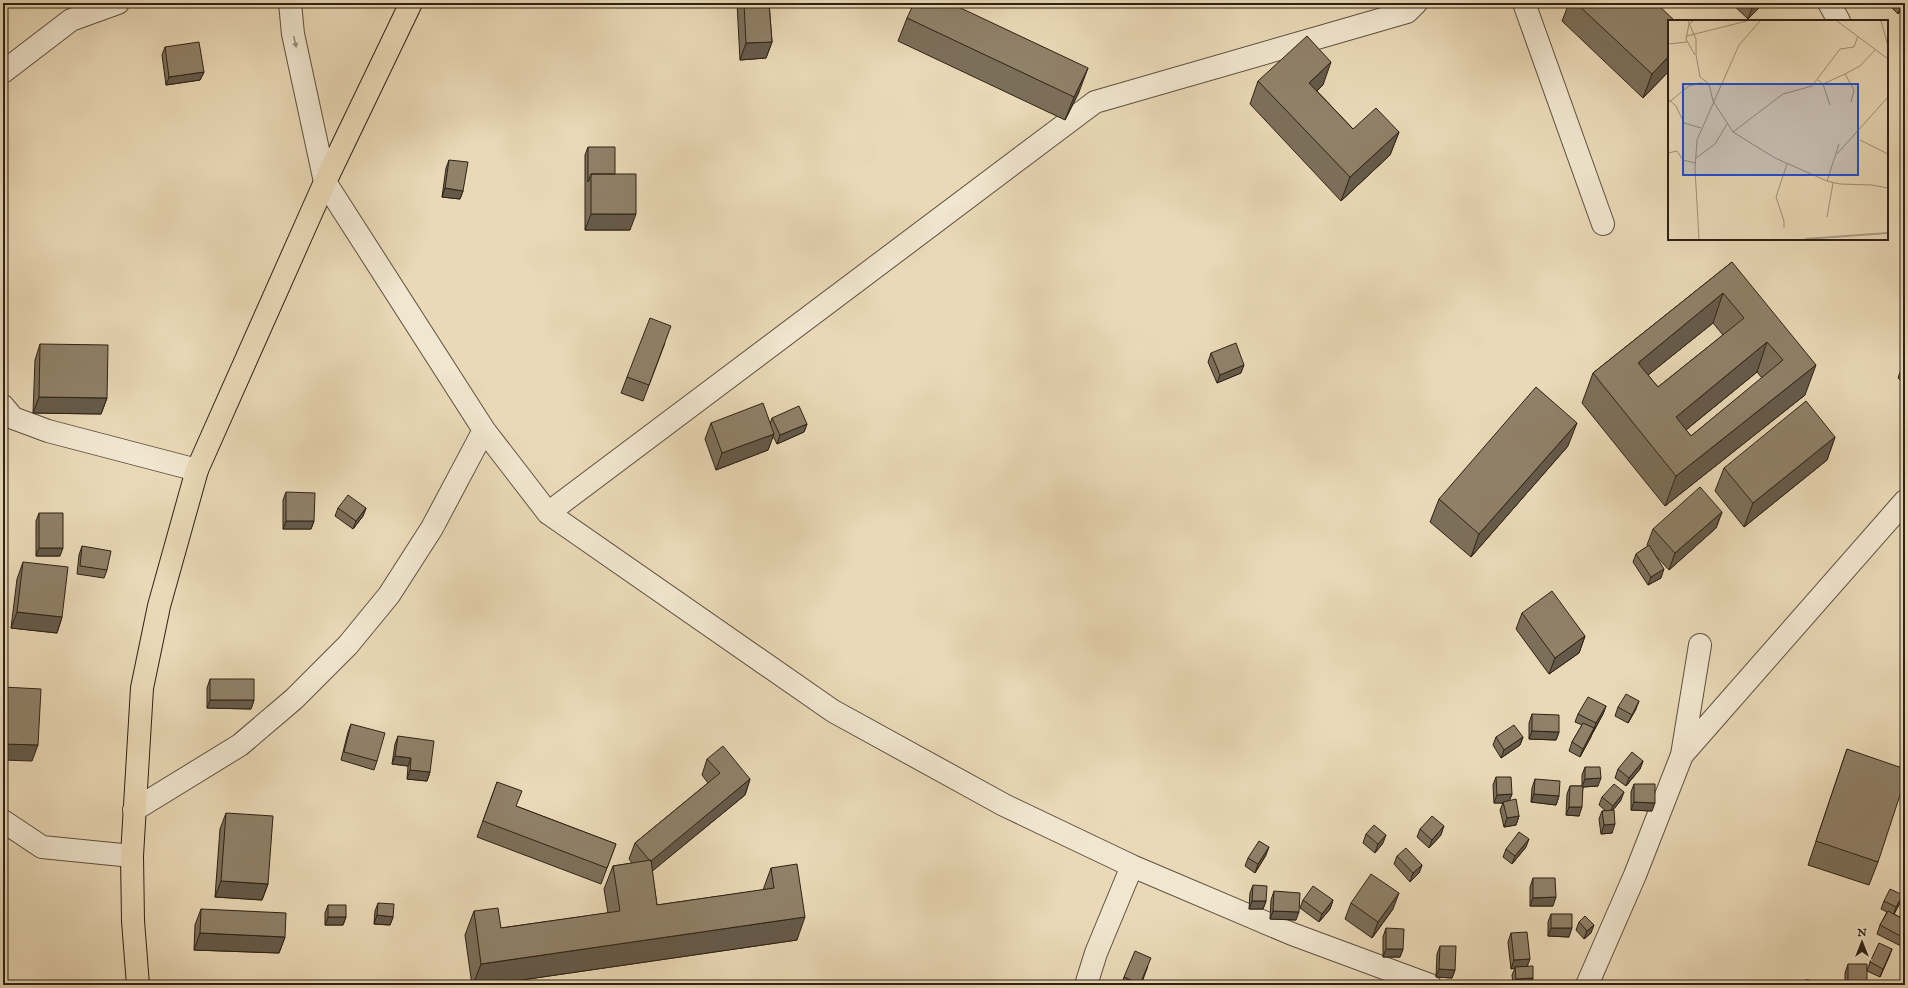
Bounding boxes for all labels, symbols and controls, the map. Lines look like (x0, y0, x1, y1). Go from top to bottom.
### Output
inset map (1668, 20, 1888, 240)
one-way arrow (293, 35, 299, 48)
north arrow (1842, 922, 1882, 962)
text: N (1856, 926, 1867, 940)

